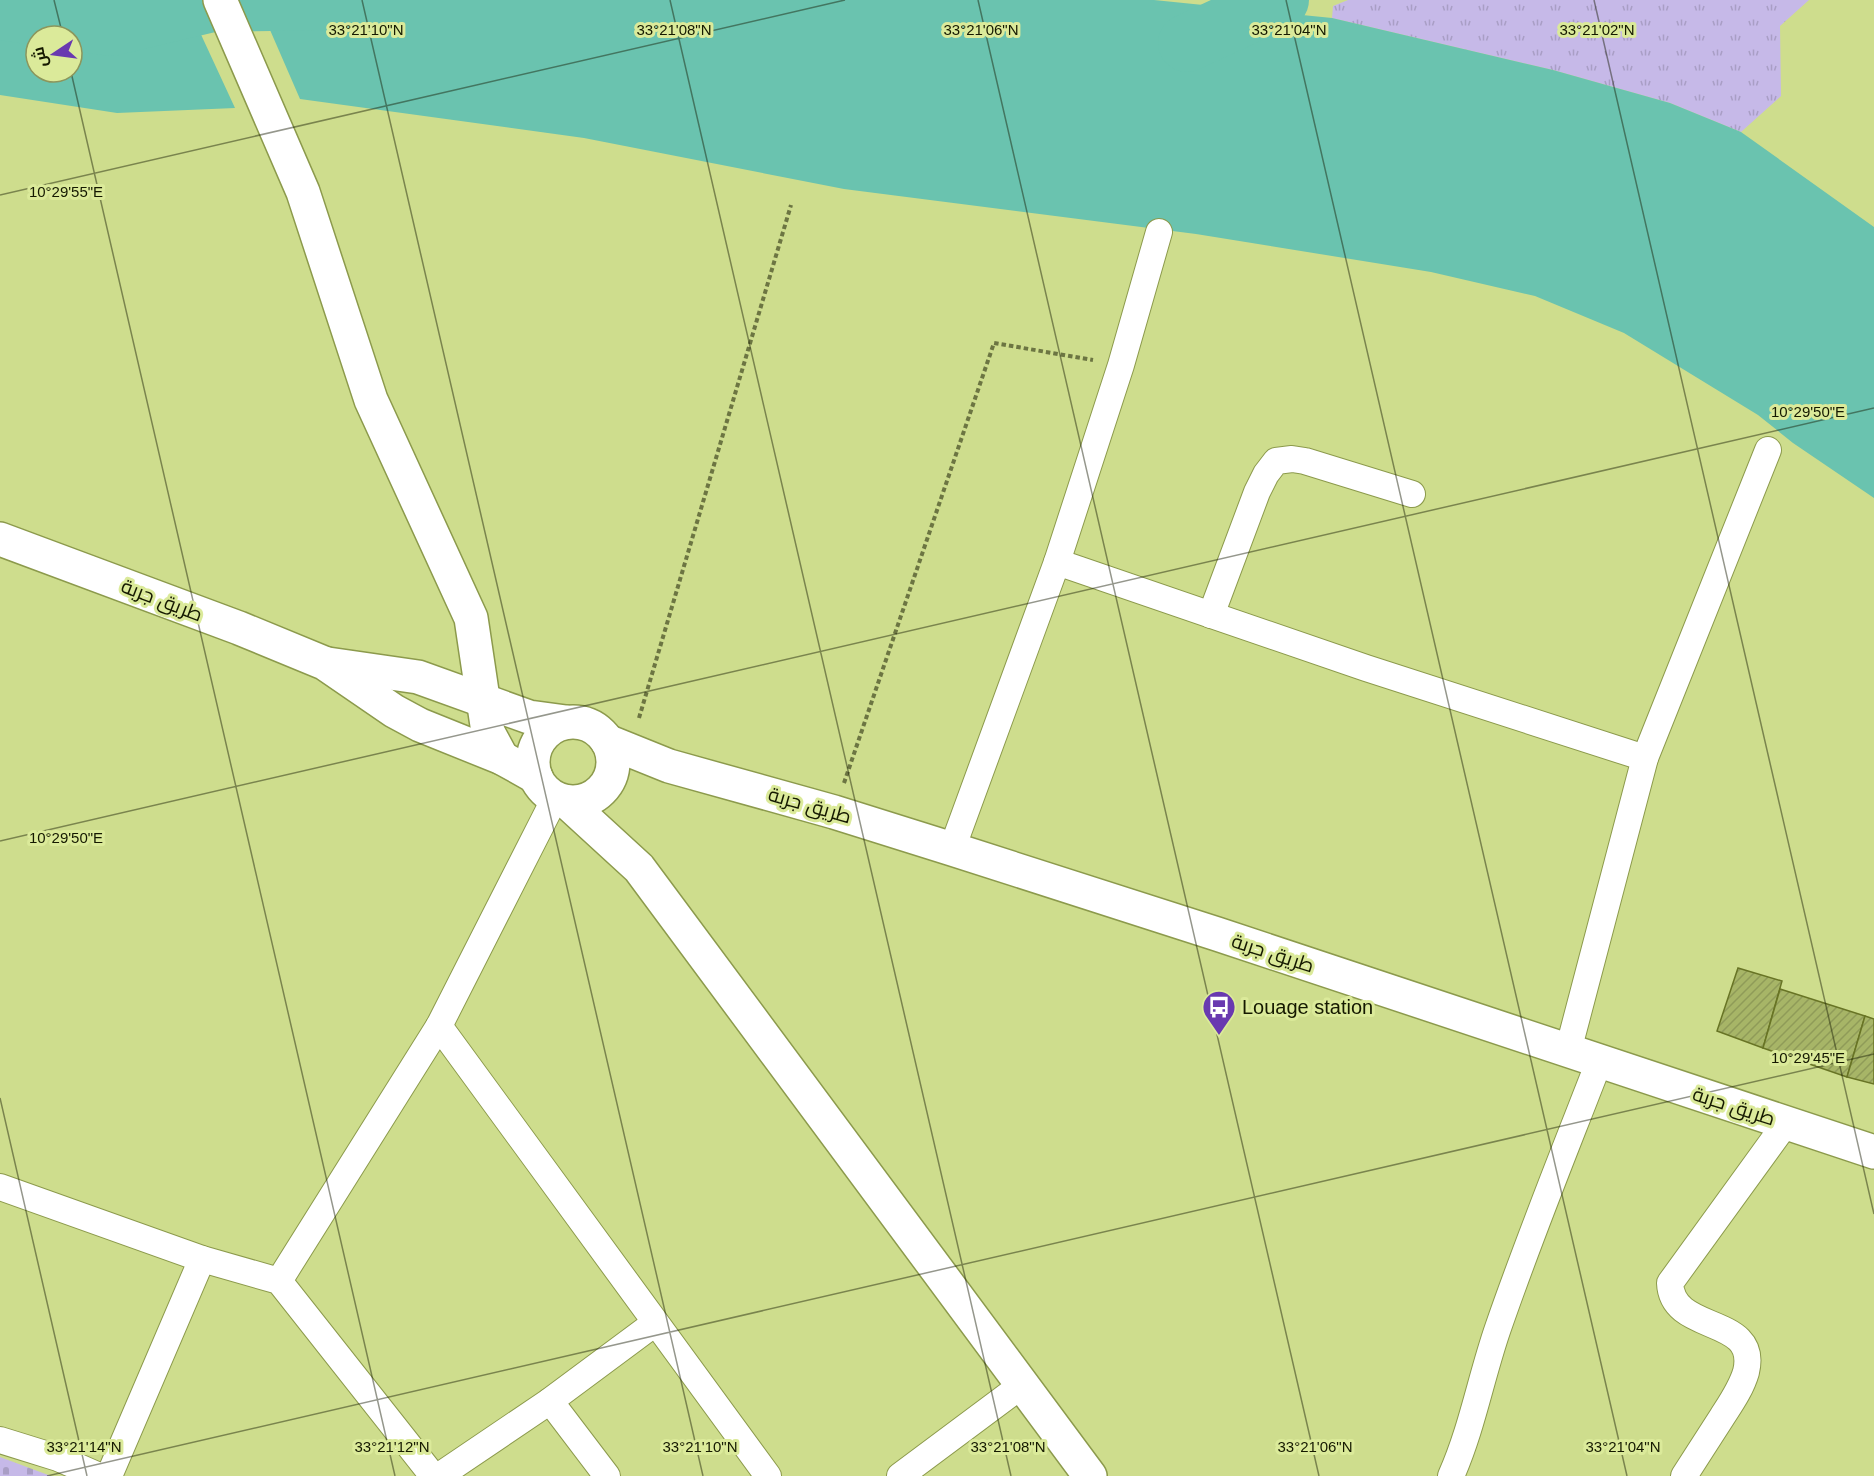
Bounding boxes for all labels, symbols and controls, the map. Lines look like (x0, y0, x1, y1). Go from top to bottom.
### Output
text: 33°21'10"N (328, 21, 404, 38)
text: 33°21'08"N (636, 21, 712, 38)
text: 33°21'06"N (943, 21, 1019, 38)
text: 33°21'04"N (1251, 21, 1327, 38)
text: 33°21'02"N (1559, 21, 1635, 38)
north arrow (24, 24, 84, 84)
text: ش (29, 45, 51, 69)
text: 10°29'55"E (29, 183, 103, 200)
text: 10°29'50"E (1771, 403, 1845, 420)
street label: طريق جربة (118, 574, 206, 627)
street label: طريق جربة (765, 783, 854, 829)
text: 10°29'50"E (29, 829, 103, 846)
street label: طريق جربة (1228, 929, 1317, 979)
bus stop icon: Louage station (1201, 989, 1237, 1036)
place label: Louage station (1242, 996, 1373, 1018)
text: 10°29'45"E (1771, 1049, 1845, 1066)
street label: طريق جربة (1689, 1082, 1778, 1132)
text: 33°21'14"N (46, 1438, 122, 1455)
text: 33°21'12"N (354, 1438, 430, 1455)
text: 33°21'10"N (662, 1438, 738, 1455)
text: 33°21'08"N (970, 1438, 1046, 1455)
text: 33°21'06"N (1277, 1438, 1353, 1455)
text: 33°21'04"N (1585, 1438, 1661, 1455)

